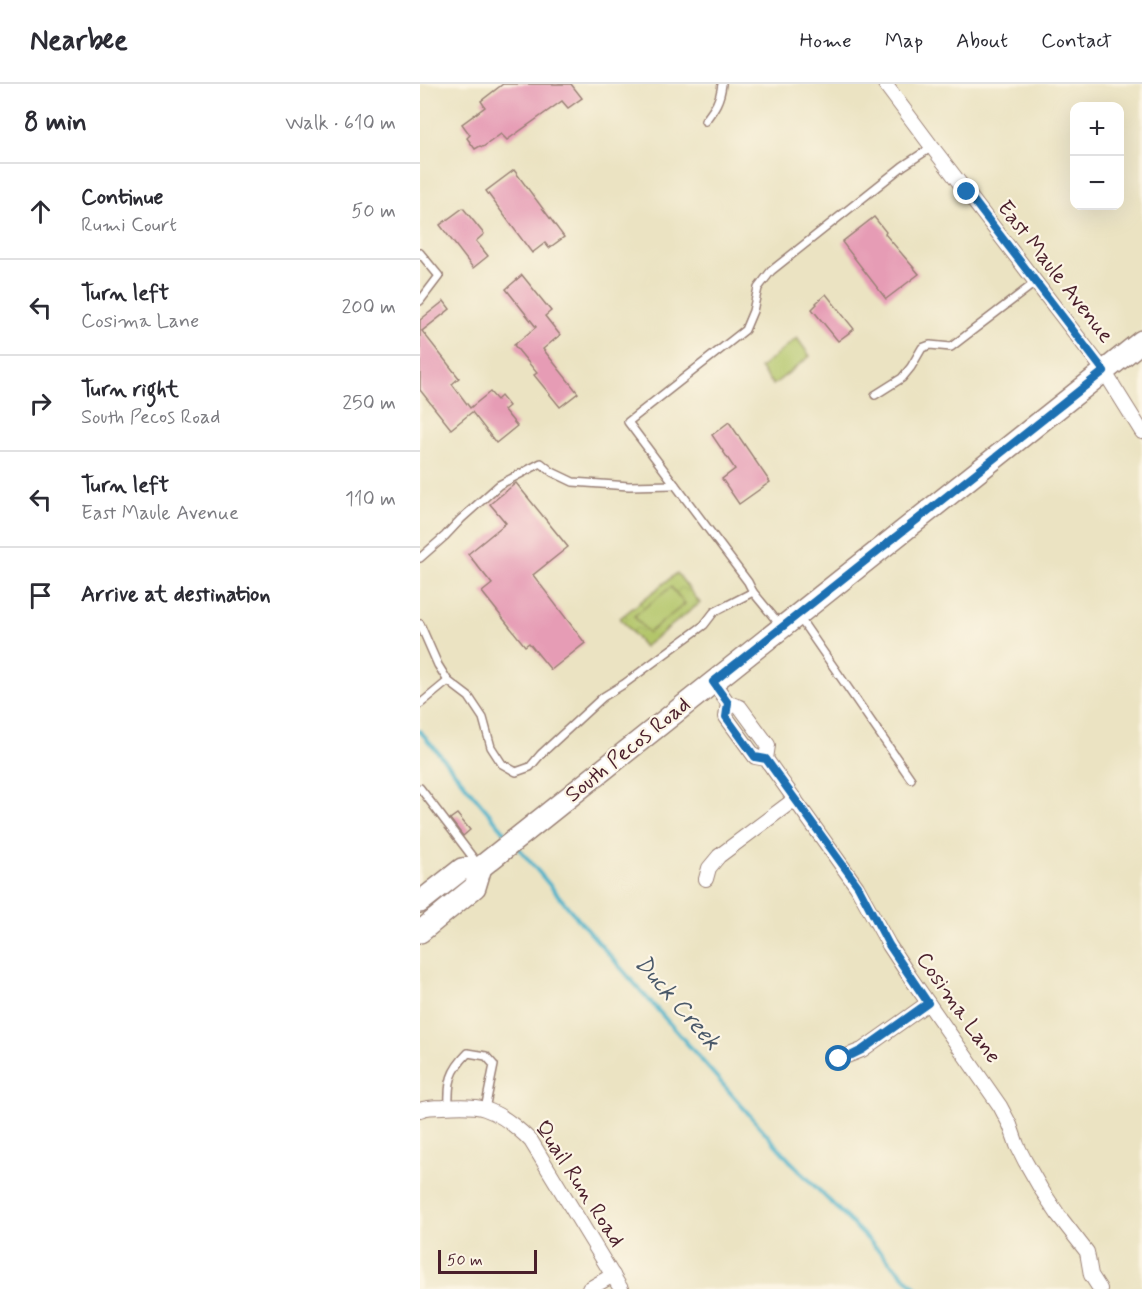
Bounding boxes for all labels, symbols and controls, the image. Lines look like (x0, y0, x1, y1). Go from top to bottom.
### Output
text: Nearbee (30, 23, 128, 60)
text: Home (800, 27, 852, 55)
text: Map (885, 27, 923, 55)
text: About (956, 27, 1008, 55)
text: Contact (1041, 27, 1112, 55)
map controls (1070, 102, 1124, 210)
button: + (1070, 102, 1124, 156)
text: 8 min (24, 106, 87, 140)
text: Walk · 610 m (285, 110, 396, 137)
button: − (1070, 156, 1124, 210)
route end (953, 178, 979, 204)
text: Continue (81, 184, 163, 212)
icon: ahead (24, 195, 57, 228)
street label: East Maule Avenue (991, 195, 1120, 349)
text: 50 m (351, 198, 396, 225)
text: Rumi Court (81, 212, 177, 239)
text: Turn left (81, 280, 169, 308)
icon: left (24, 291, 57, 324)
text: 200 m (341, 294, 396, 321)
text: Cosima Lane (81, 308, 199, 335)
text: Turn right (81, 376, 179, 404)
icon: right (24, 387, 57, 420)
text: 250 m (342, 390, 396, 417)
text: South Pecos Road (81, 404, 220, 431)
text: Turn left (81, 472, 169, 500)
icon: left (24, 483, 57, 516)
text: 110 m (345, 486, 396, 513)
text: East Maule Avenue (81, 500, 239, 527)
icon: arrive (24, 579, 57, 612)
text: Arrive at destination (81, 581, 271, 609)
street label: South Pecos Road (560, 691, 696, 809)
street label: Cosima Lane (909, 947, 1007, 1069)
water label: Duck Creek (627, 949, 727, 1057)
route start (825, 1045, 851, 1071)
street label: Quail Run Road (528, 1115, 630, 1253)
scale bar (438, 1247, 537, 1274)
text: 50 m (447, 1250, 483, 1271)

